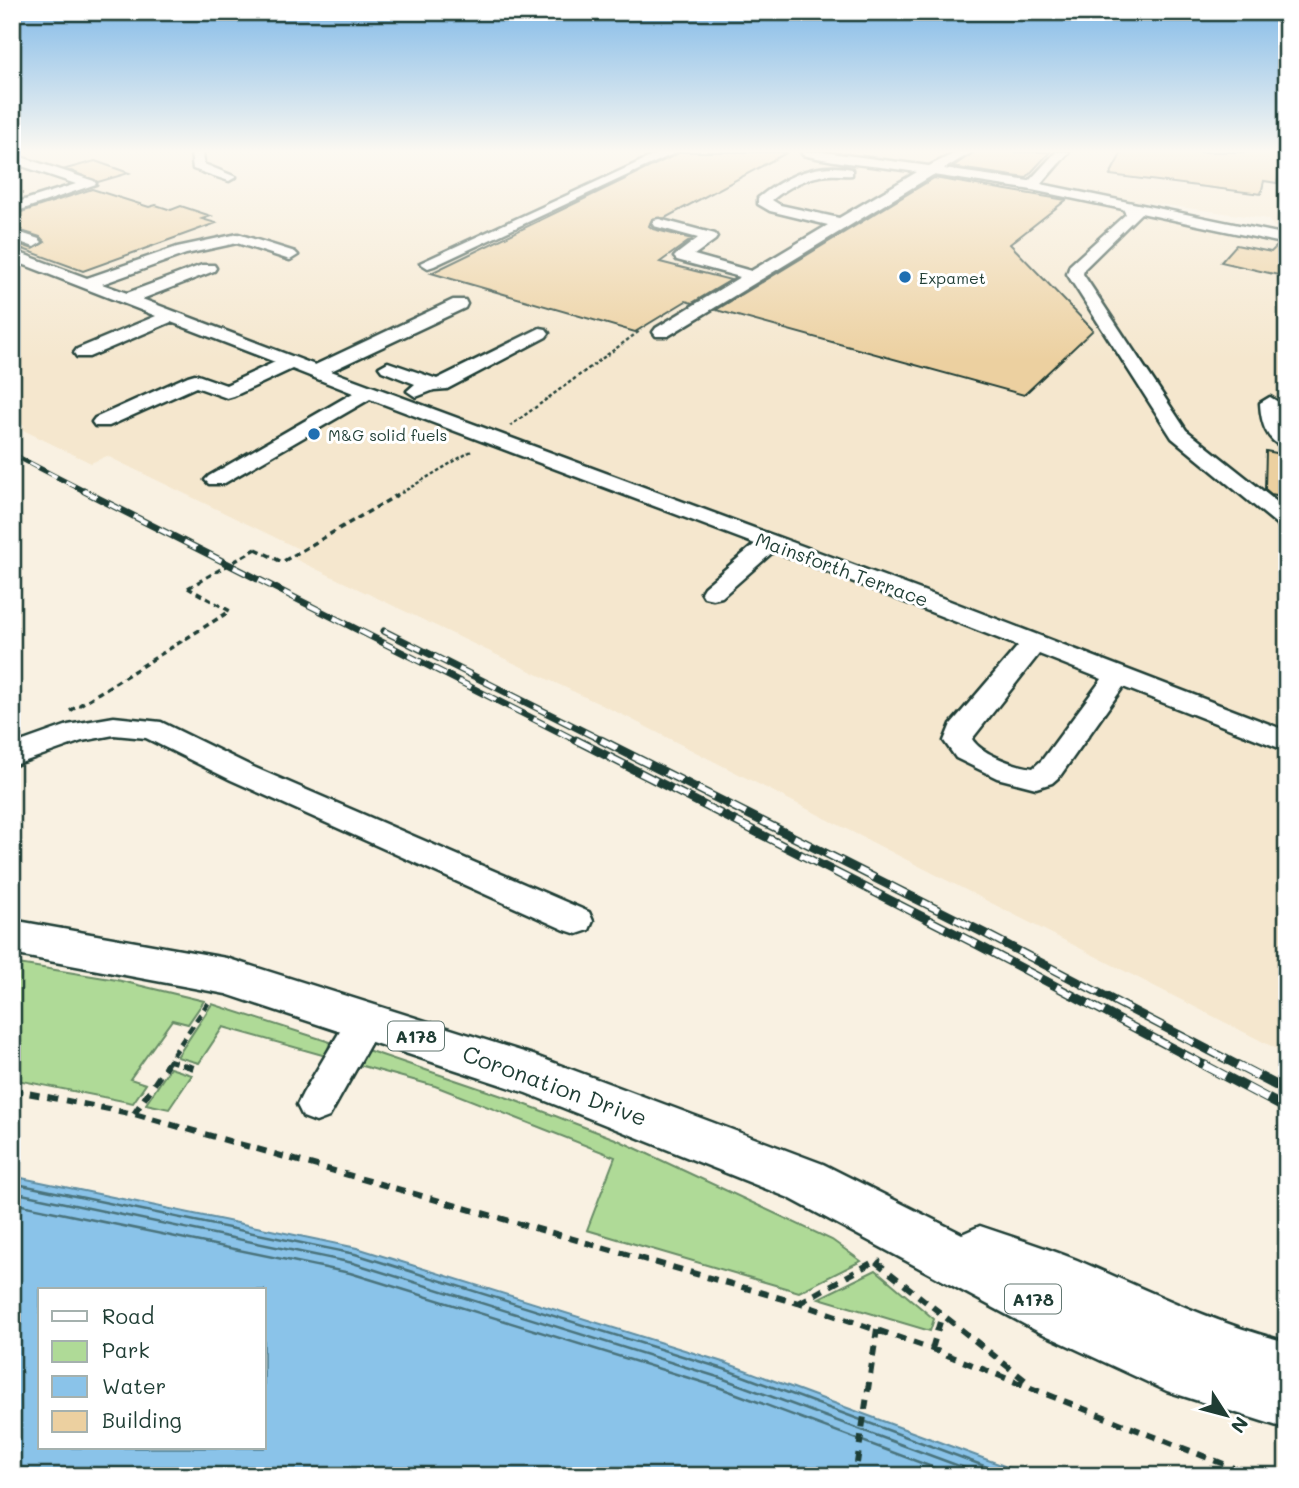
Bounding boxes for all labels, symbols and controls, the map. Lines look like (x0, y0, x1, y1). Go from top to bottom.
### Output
place label: Expamet (919, 267, 986, 288)
marker: Expamet (897, 269, 913, 285)
place label: M&G solid fuels (328, 424, 447, 445)
marker: M&G solid fuels (306, 426, 322, 442)
street label: Mainsforth Terrace (752, 526, 932, 612)
road number: A178 (388, 1021, 444, 1050)
street label: Coronation Drive (459, 1038, 651, 1132)
road number: A178 (1005, 1284, 1061, 1314)
legend (38, 1288, 266, 1450)
text: Road (102, 1302, 154, 1329)
text: Park (102, 1336, 150, 1363)
text: Water (102, 1372, 166, 1399)
north arrow (1190, 1380, 1260, 1450)
text: Building (102, 1406, 182, 1433)
text: N (1226, 1412, 1255, 1438)

